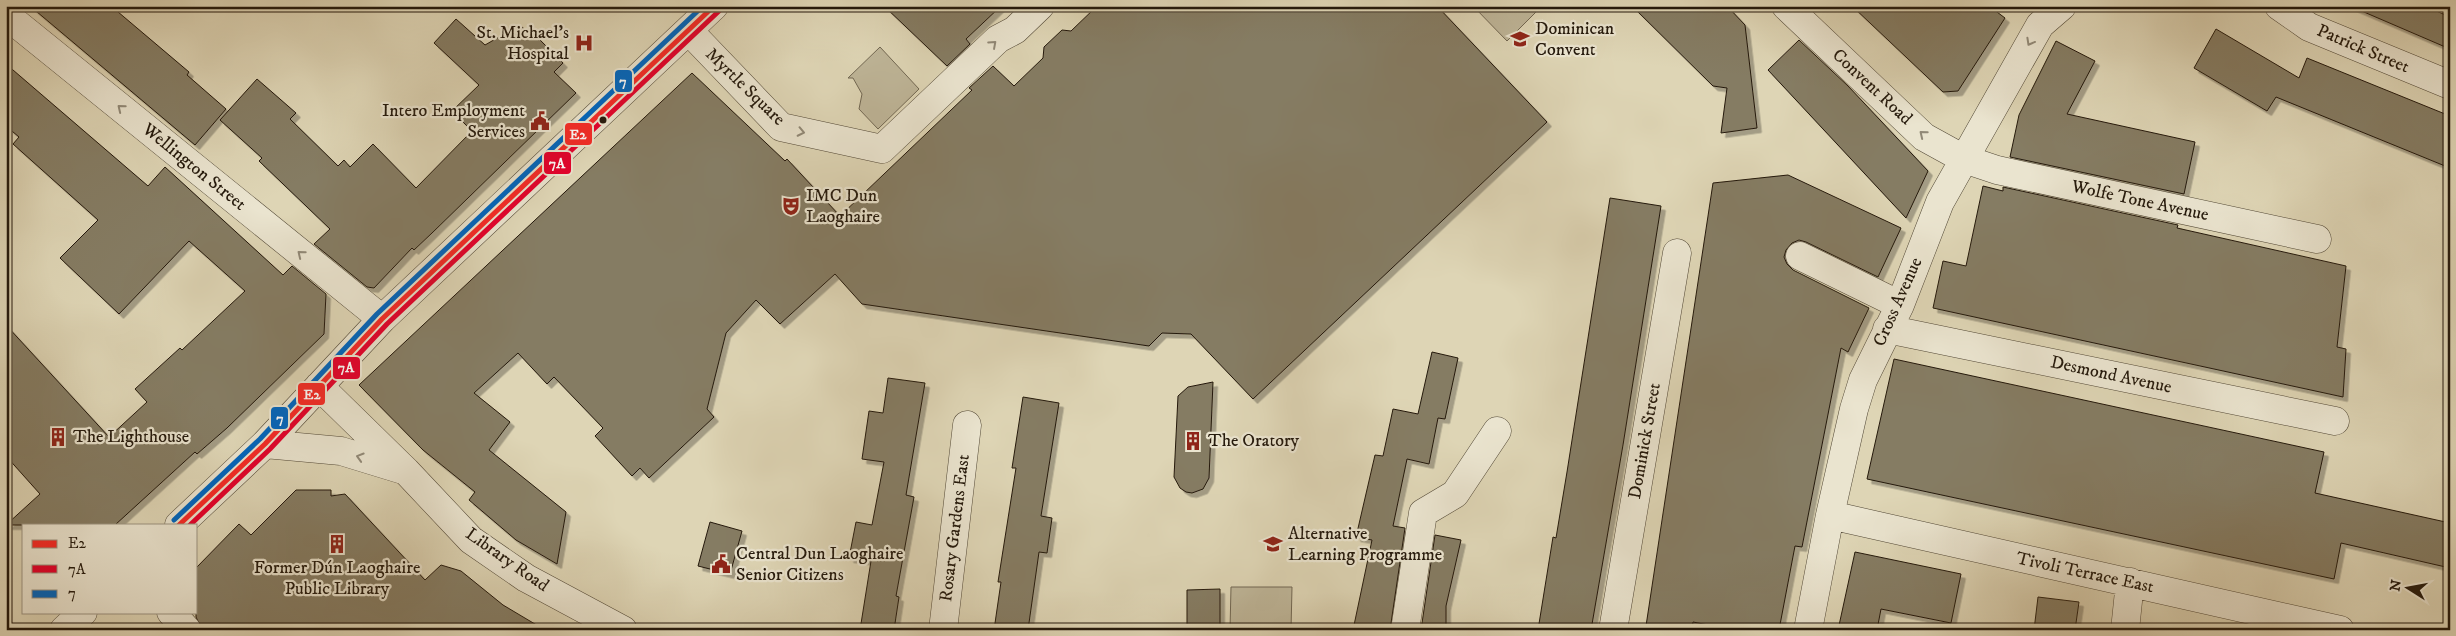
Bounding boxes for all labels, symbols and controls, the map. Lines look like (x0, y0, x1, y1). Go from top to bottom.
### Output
place label: Dominican Convent (1535, 18, 1615, 61)
street label: Patrick Street (2313, 20, 2413, 78)
place label: St. Michael's Hospital (477, 22, 570, 65)
school or university icon: Dominican Convent (1509, 28, 1531, 50)
hospital icon: St. Michael's Hospital (573, 32, 595, 54)
one-way arrow (2027, 37, 2037, 46)
one-way arrow (988, 41, 997, 50)
street label: Myrtle Square (700, 43, 790, 131)
street label: Convent Road (1827, 44, 1917, 130)
line badge: 7 (614, 69, 633, 93)
text: 7 (619, 73, 627, 91)
place label: Intero Employment Services (382, 100, 525, 143)
one-way arrow (117, 104, 126, 113)
public building icon: Intero Employment Services (529, 110, 551, 132)
unlabelled marker (598, 115, 608, 125)
street label: Wellington Street (137, 118, 250, 216)
line badge: E2 (564, 122, 593, 146)
text: E2 (570, 126, 588, 144)
one-way arrow (797, 126, 806, 136)
one-way arrow (1919, 131, 1929, 140)
line badge: 7A (543, 151, 572, 175)
text: 7A (549, 155, 566, 173)
street label: Wolfe Tone Avenue (2068, 176, 2211, 226)
place label: IMC Dun Laoghaire (806, 185, 880, 228)
theatre icon: IMC Dun Laoghaire (780, 195, 802, 217)
one-way arrow (298, 250, 307, 259)
street label: Cross Avenue (1869, 254, 1927, 350)
street label: Desmond Avenue (2048, 351, 2174, 399)
line badge: 7A (332, 356, 361, 380)
text: 7A (338, 359, 355, 377)
street label: Dominick Street (1624, 381, 1666, 501)
line badge: E2 (297, 382, 326, 406)
text: E2 (304, 386, 322, 404)
line badge: 7 (270, 406, 289, 430)
text: 7 (276, 410, 284, 428)
building icon: The Lighthouse (47, 426, 69, 448)
place label: The Lighthouse (73, 426, 189, 448)
building icon: The Oratory (1182, 430, 1204, 452)
place label: The Oratory (1208, 430, 1300, 452)
one-way arrow (356, 452, 364, 462)
street label: Rosary Gardens East (935, 453, 975, 603)
street label: Library Road (461, 523, 553, 597)
place label: Alternative Learning Programme (1288, 523, 1442, 566)
legend (22, 524, 198, 614)
building icon: Former Dún Laoghaire Public Library (326, 533, 348, 555)
school or university icon: Alternative Learning Programme (1262, 533, 1284, 555)
text: E2 (68, 534, 87, 553)
place label: Central Dun Laoghaire Senior Citizens (736, 543, 903, 586)
street label: Tivoli Terrace East (2014, 548, 2156, 598)
public building icon: Central Dun Laoghaire Senior Citizens (710, 553, 732, 575)
place label: Former Dún Laoghaire Public Library (254, 557, 420, 600)
text: 7A (68, 560, 86, 579)
north arrow (2384, 564, 2434, 614)
text: N (2386, 578, 2406, 593)
text: 7 (68, 584, 76, 603)

